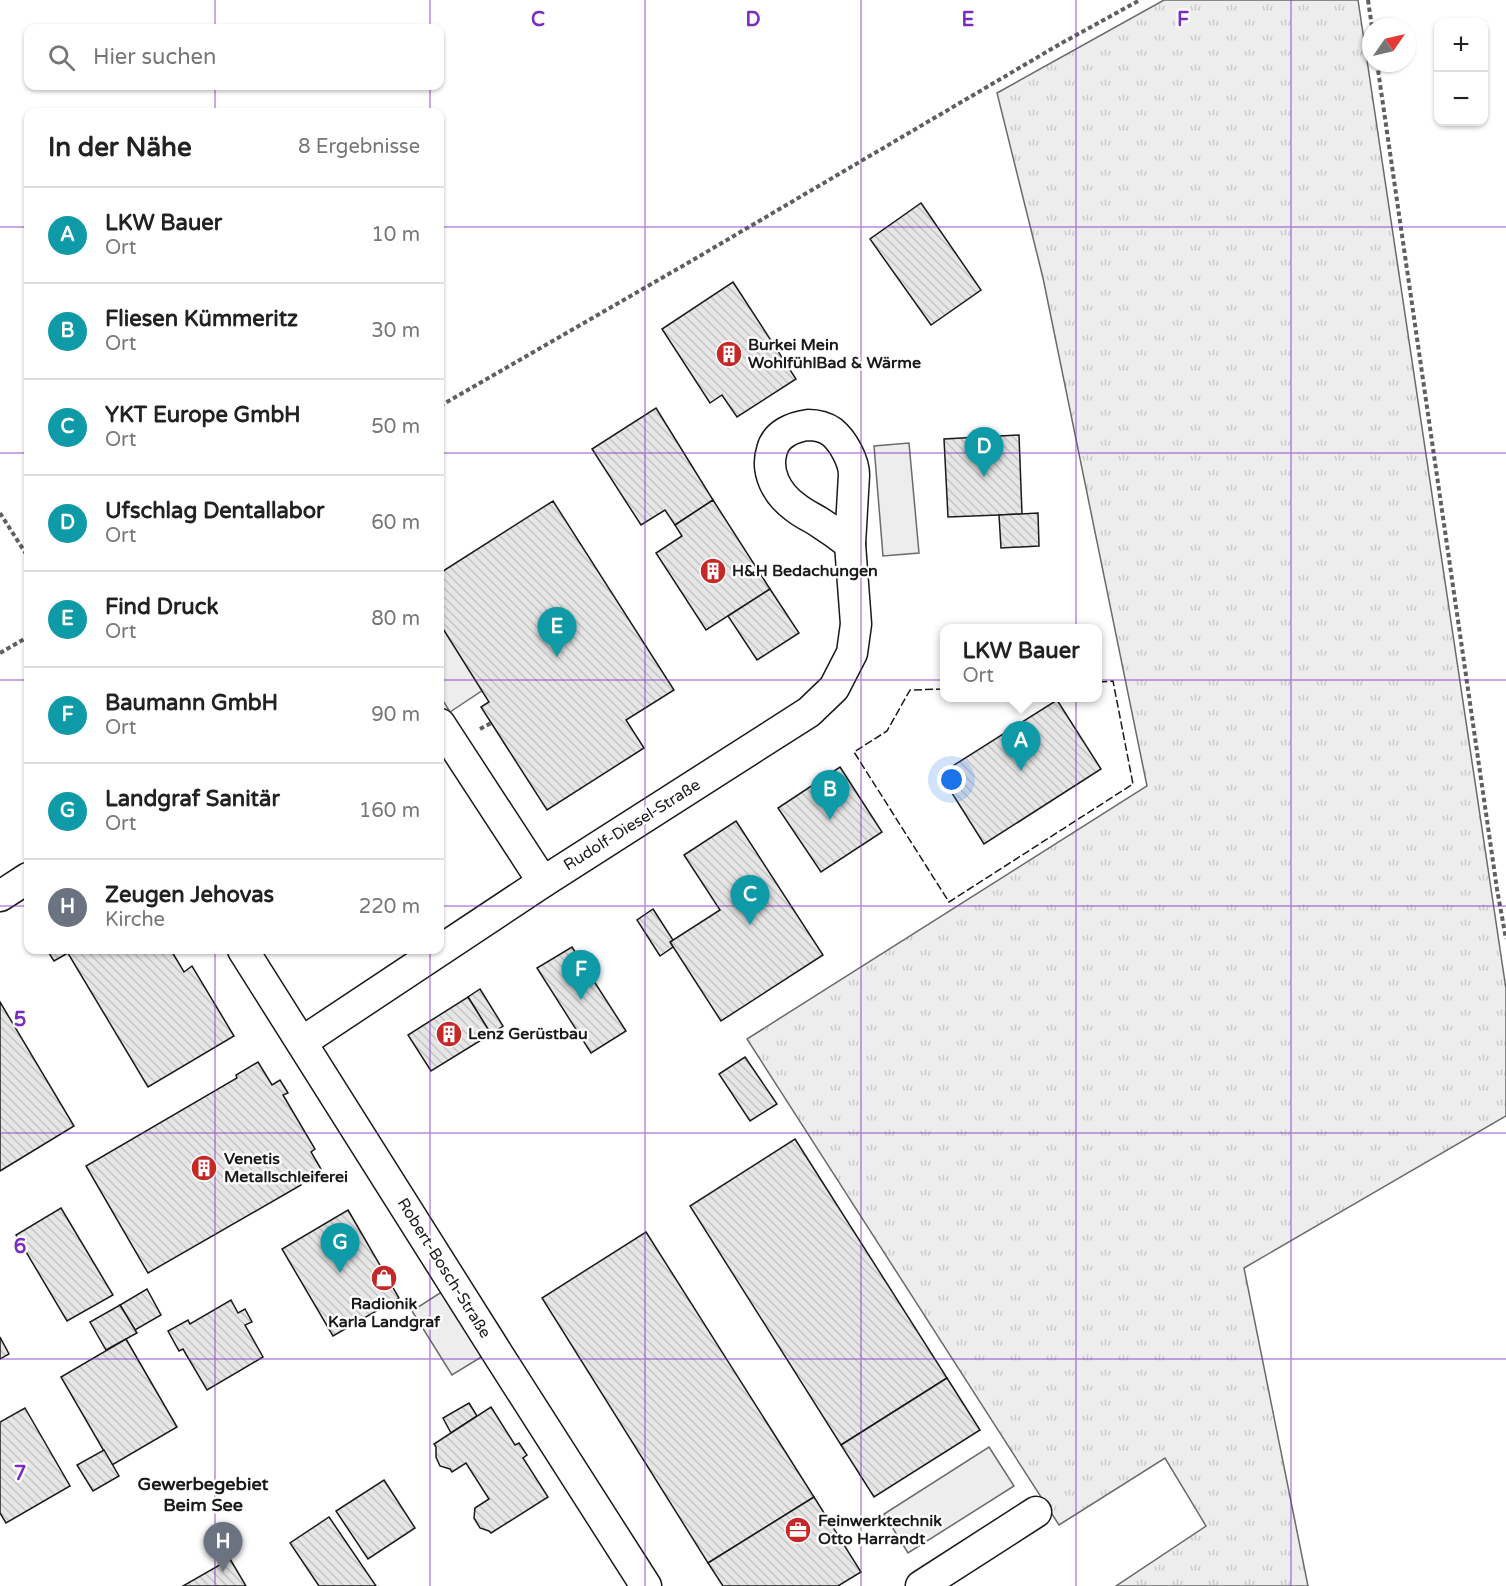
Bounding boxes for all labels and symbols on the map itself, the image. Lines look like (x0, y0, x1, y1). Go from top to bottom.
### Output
text: C (531, 8, 545, 32)
text: D (745, 8, 761, 32)
text: E (962, 8, 975, 32)
text: F (1177, 8, 1189, 32)
north arrow (1362, 18, 1416, 72)
place label: Burkei Mein WohlfühlBad & Wärme (748, 335, 921, 373)
building icon: Burkei Mein WohlfühlBad & Wärme (714, 339, 744, 369)
pin: D (964, 428, 1004, 477)
building icon: H&H Bedachungen (698, 556, 728, 586)
place label: H&H Bedachungen (732, 561, 878, 581)
pin: E (538, 608, 576, 657)
pin: A (1002, 722, 1040, 771)
your location (937, 765, 966, 794)
pin: B (810, 770, 850, 820)
street label: Rudolf-Diesel-Straße (560, 775, 704, 875)
pin: C (730, 876, 770, 925)
pin: F (562, 950, 600, 1000)
text: 5 (14, 1008, 26, 1032)
building icon: Lenz Gerüstbau (434, 1019, 464, 1049)
place label: Lenz Gerüstbau (468, 1024, 588, 1044)
place label: Venetis Metallschleiferei (224, 1149, 348, 1187)
building icon: Venetis Metallschleiferei (189, 1153, 219, 1183)
street label: Robert-Bosch-Straße (393, 1194, 495, 1342)
pin: G (320, 1224, 360, 1273)
text: 6 (14, 1235, 26, 1259)
shop icon: Radionik Karla Landgraf (369, 1263, 399, 1293)
place label: Radionik Karla Landgraf (328, 1294, 441, 1332)
text: 7 (14, 1462, 26, 1486)
district label: Gewerbegebiet Beim See (138, 1473, 269, 1516)
place label: Feinwerktechnik Otto Harrandt (818, 1511, 942, 1549)
office icon: Feinwerktechnik Otto Harrandt (783, 1515, 813, 1545)
pin: H (204, 1522, 242, 1572)

